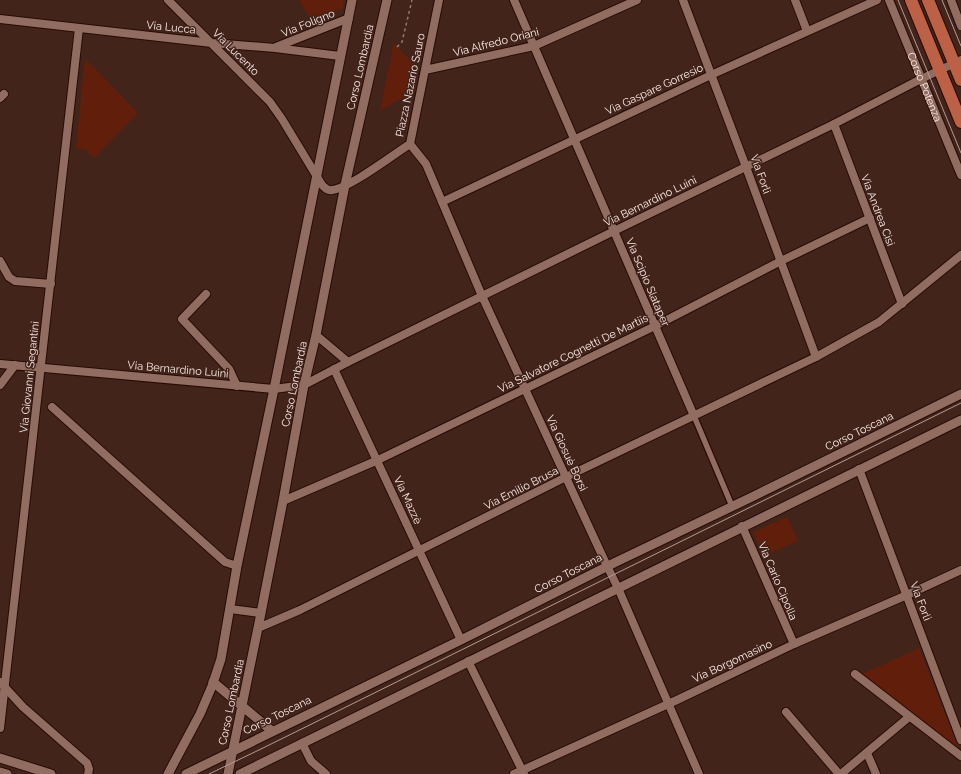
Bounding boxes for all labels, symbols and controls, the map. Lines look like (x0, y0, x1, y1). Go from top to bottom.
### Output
street label: Via Foligno (280, 7, 337, 40)
street label: Via Lucca (146, 18, 196, 37)
street label: Corso Lombardia (344, 23, 377, 111)
street label: Via Lucento (210, 26, 262, 79)
street label: Via Alfredo Oriani (452, 26, 540, 59)
street label: Piazza Nazario Sauro (393, 32, 428, 138)
street label: Corso Potenza (904, 51, 944, 124)
street label: Via Gaspare Gorresio (603, 61, 706, 118)
street label: Via Forlì (747, 153, 774, 195)
street label: Via Bernardino Luini (602, 173, 699, 230)
street label: Via Andrea Cisi (858, 173, 897, 248)
street label: Via Scipio Slataper (623, 236, 672, 328)
street label: Via Salvatore Cognetti De Martiis (496, 311, 650, 396)
street label: Via Giovanni Segantini (17, 321, 42, 434)
street label: Corso Lombardia (279, 340, 310, 428)
street label: Via Bernardino Luini (127, 359, 229, 380)
street label: Corso Toscana (823, 409, 895, 454)
street label: Via Giosuè Borsi (543, 413, 590, 493)
street label: Via Emilio Brusa (482, 464, 561, 513)
street label: Via Mazzè (391, 474, 425, 527)
street label: Via Carlo Cipolla (755, 540, 800, 622)
street label: Corso Toscana (532, 551, 604, 596)
street label: Via Forlì (907, 580, 934, 622)
street label: Via Borgomasino (690, 637, 774, 686)
street label: Corso Lombardia (216, 658, 247, 746)
street label: Corso Toscana (241, 693, 313, 738)

